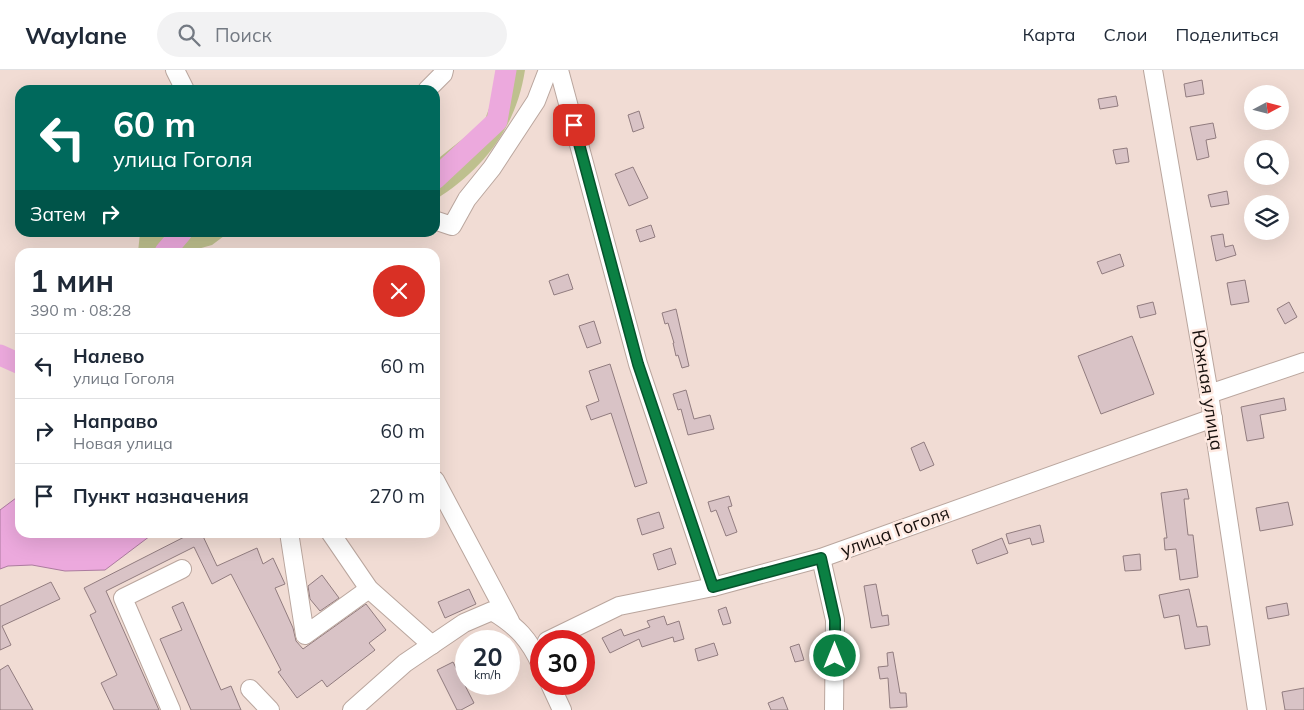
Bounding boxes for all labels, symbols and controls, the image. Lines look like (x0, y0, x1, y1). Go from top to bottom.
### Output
search box (157, 12, 507, 57)
text: Waylane (25, 20, 127, 50)
icon: search (175, 21, 203, 49)
text: Поиск (215, 23, 272, 47)
text: Карта (1023, 23, 1075, 46)
text: Слои (1103, 23, 1148, 46)
text: Поделиться (1176, 23, 1279, 46)
north arrow (1244, 85, 1289, 130)
map controls (1244, 85, 1289, 240)
text: 60 m (113, 102, 196, 146)
pin (553, 104, 595, 146)
icon: left (30, 105, 95, 170)
icon: arrive (560, 111, 588, 139)
button: search (1244, 140, 1289, 185)
text: улица Гоголя (113, 145, 253, 173)
button: layers (1244, 195, 1289, 240)
icon: right (96, 200, 124, 228)
text: Затем (30, 202, 86, 226)
text: 1 мин (30, 262, 114, 300)
button: close (373, 265, 425, 317)
text: 390 m · 08:28 (30, 300, 131, 320)
street label: Южная улица (1187, 328, 1229, 452)
text: Налево (73, 344, 145, 368)
icon: left (30, 352, 58, 380)
text: 60 m (381, 354, 425, 378)
text: улица Гоголя (73, 368, 175, 388)
text: Направо (73, 409, 158, 433)
icon: right (30, 417, 58, 445)
text: 60 m (381, 419, 425, 443)
text: Новая улица (73, 433, 173, 453)
icon: arrive (30, 482, 58, 510)
text: Пункт назначения (73, 484, 249, 508)
text: 270 m (369, 484, 425, 508)
street label: улица Гоголя (837, 501, 953, 561)
position arrow (808, 629, 860, 681)
speed limit sign: 30 (530, 630, 595, 695)
text: 20 (472, 641, 503, 672)
text: km/h (474, 667, 501, 682)

